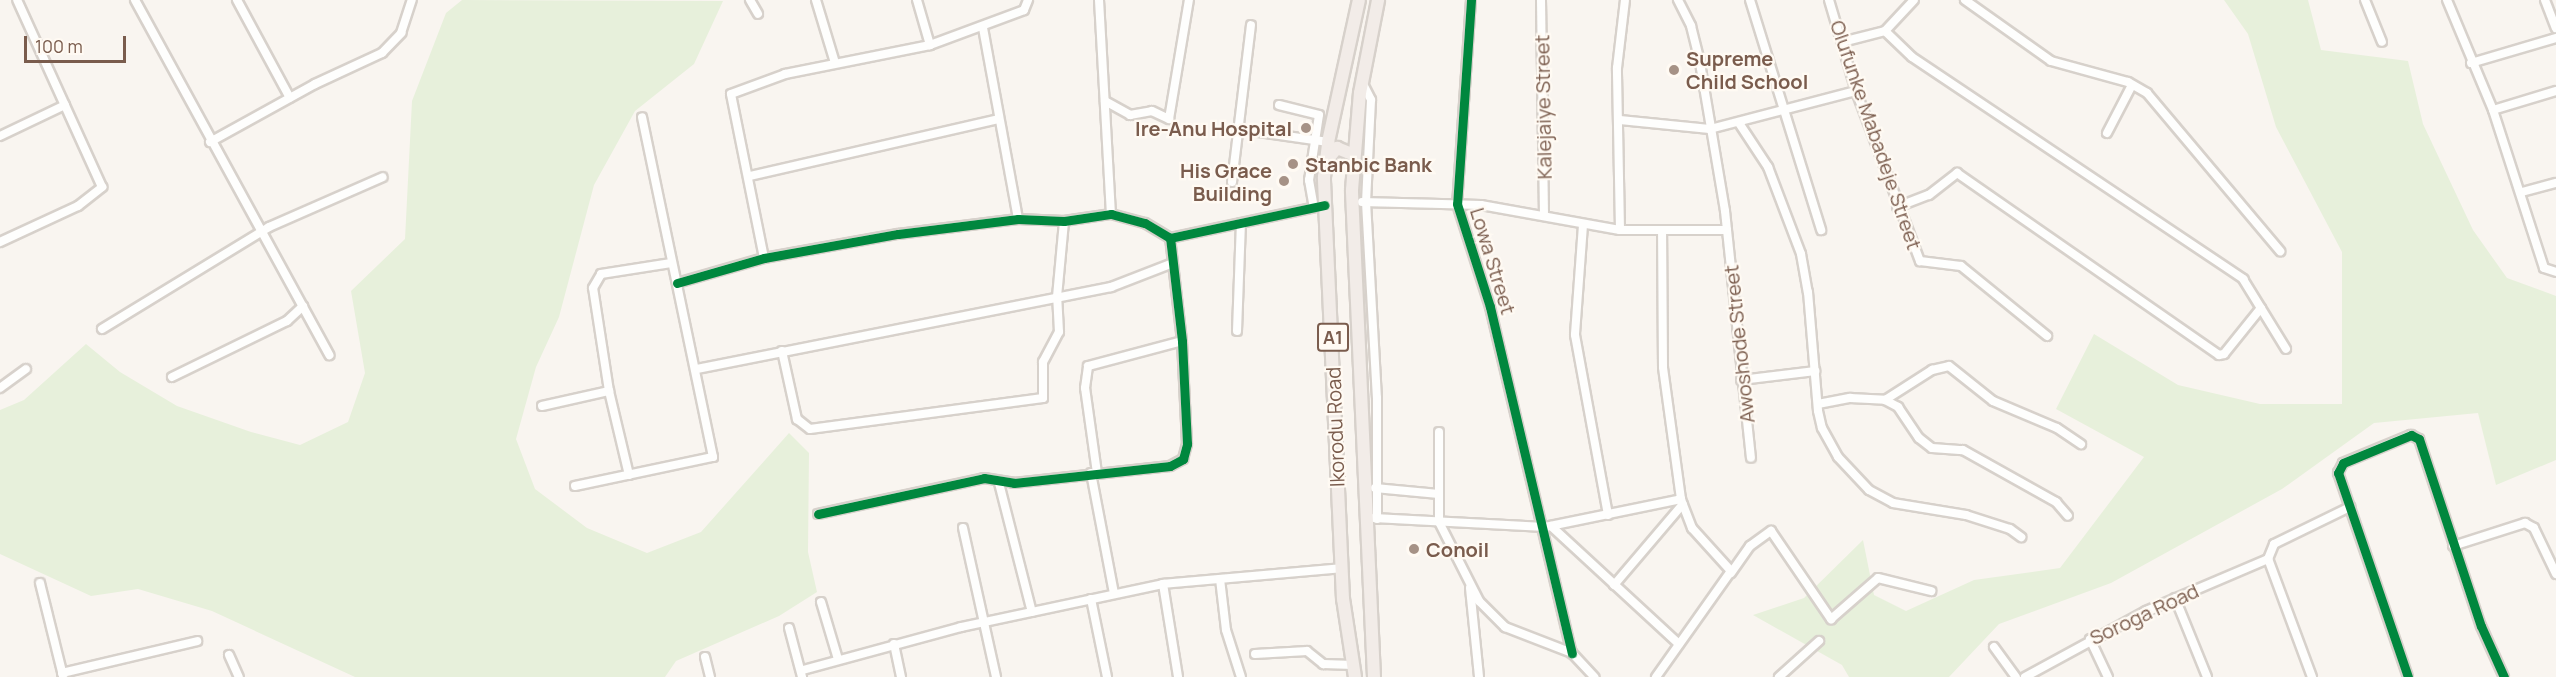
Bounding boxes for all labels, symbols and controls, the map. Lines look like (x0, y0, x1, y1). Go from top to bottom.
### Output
street label: Olufunke Mabadeje Street (1825, 17, 1927, 253)
scale bar (27, 24, 129, 62)
text: 100 m (35, 34, 83, 58)
street label: Kalejaiye Street (1530, 34, 1556, 180)
place label: Supreme Child School (1686, 46, 1808, 93)
marker: Supreme Child School (1667, 63, 1681, 77)
place label: Ire-Anu Hospital (1135, 116, 1292, 140)
marker: Ire-Anu Hospital (1297, 119, 1315, 137)
place label: Stanbic Bank (1305, 152, 1432, 176)
marker: Stanbic Bank (1286, 157, 1300, 171)
place label: His Grace Building (1180, 158, 1272, 205)
marker: His Grace Building (1277, 174, 1291, 188)
street label: Lowa Street (1465, 205, 1521, 317)
street label: Awoshode Street (1719, 264, 1759, 424)
road number: A1 (1316, 322, 1350, 352)
street label: Ikorodu Road (1321, 367, 1349, 487)
place label: Conoil (1426, 537, 1489, 561)
marker: Conoil (1407, 542, 1421, 556)
street label: Soroga Road (2086, 578, 2202, 650)

